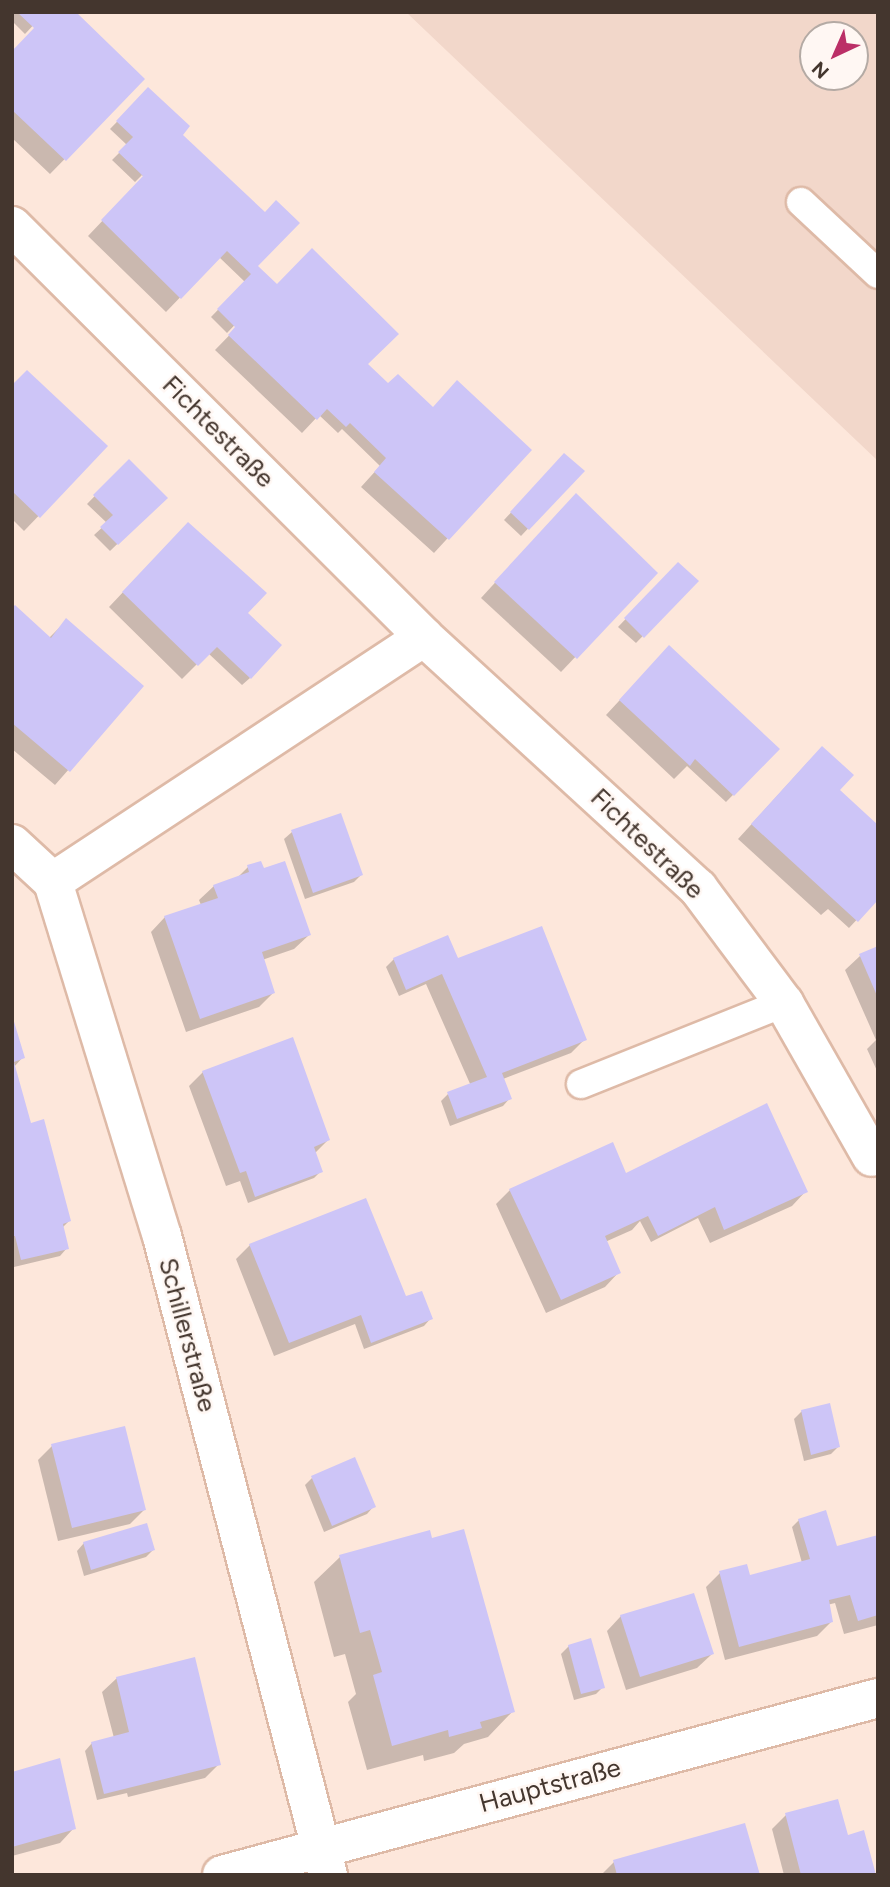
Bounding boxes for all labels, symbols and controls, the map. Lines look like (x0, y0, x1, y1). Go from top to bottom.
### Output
north arrow (799, 21, 869, 91)
text: N (807, 57, 834, 83)
street label: Fichtestraße (156, 370, 280, 494)
street label: Fichtestraße (584, 782, 710, 906)
street label: Schillerstraße (152, 1255, 222, 1415)
street label: Hauptstraße (476, 1752, 624, 1820)

